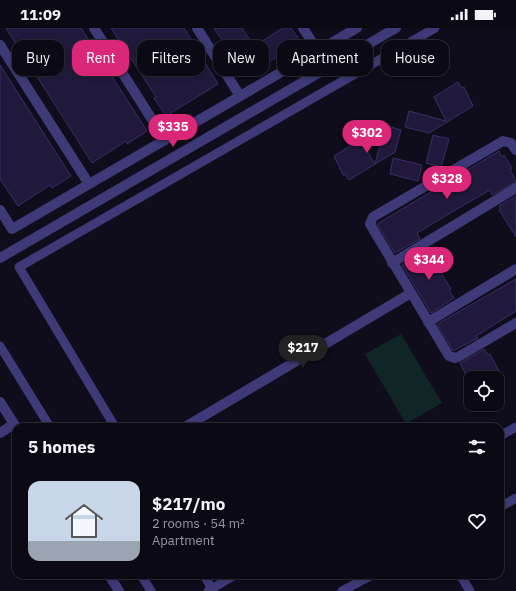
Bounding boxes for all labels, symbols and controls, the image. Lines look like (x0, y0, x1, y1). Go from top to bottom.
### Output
text: 11:09 (20, 5, 61, 24)
chip: Buy (12, 40, 64, 76)
chip: Rent (72, 40, 129, 76)
chip: Filters (137, 40, 205, 76)
chip: New (213, 40, 269, 76)
chip: Apartment (277, 40, 373, 76)
chip: House (381, 40, 449, 76)
pin: $335 (149, 114, 197, 148)
text: $335 (157, 118, 189, 135)
pin: $302 (343, 120, 391, 154)
text: $302 (351, 124, 383, 141)
pin: $328 (423, 166, 471, 200)
text: $328 (431, 170, 463, 187)
pin: $344 (405, 247, 453, 281)
text: $344 (413, 251, 445, 268)
pin: $217 (279, 335, 327, 369)
text: $217 (287, 339, 319, 356)
map controls (464, 371, 504, 411)
button: locate (464, 371, 504, 411)
text: 5 homes (28, 436, 95, 458)
icon: filters (466, 436, 488, 458)
text: $217/mo (152, 493, 225, 515)
icon: home (60, 497, 108, 545)
icon: heart (466, 510, 488, 532)
text: 2 rooms · 54 m² (152, 515, 245, 532)
text: Apartment (152, 532, 215, 549)

